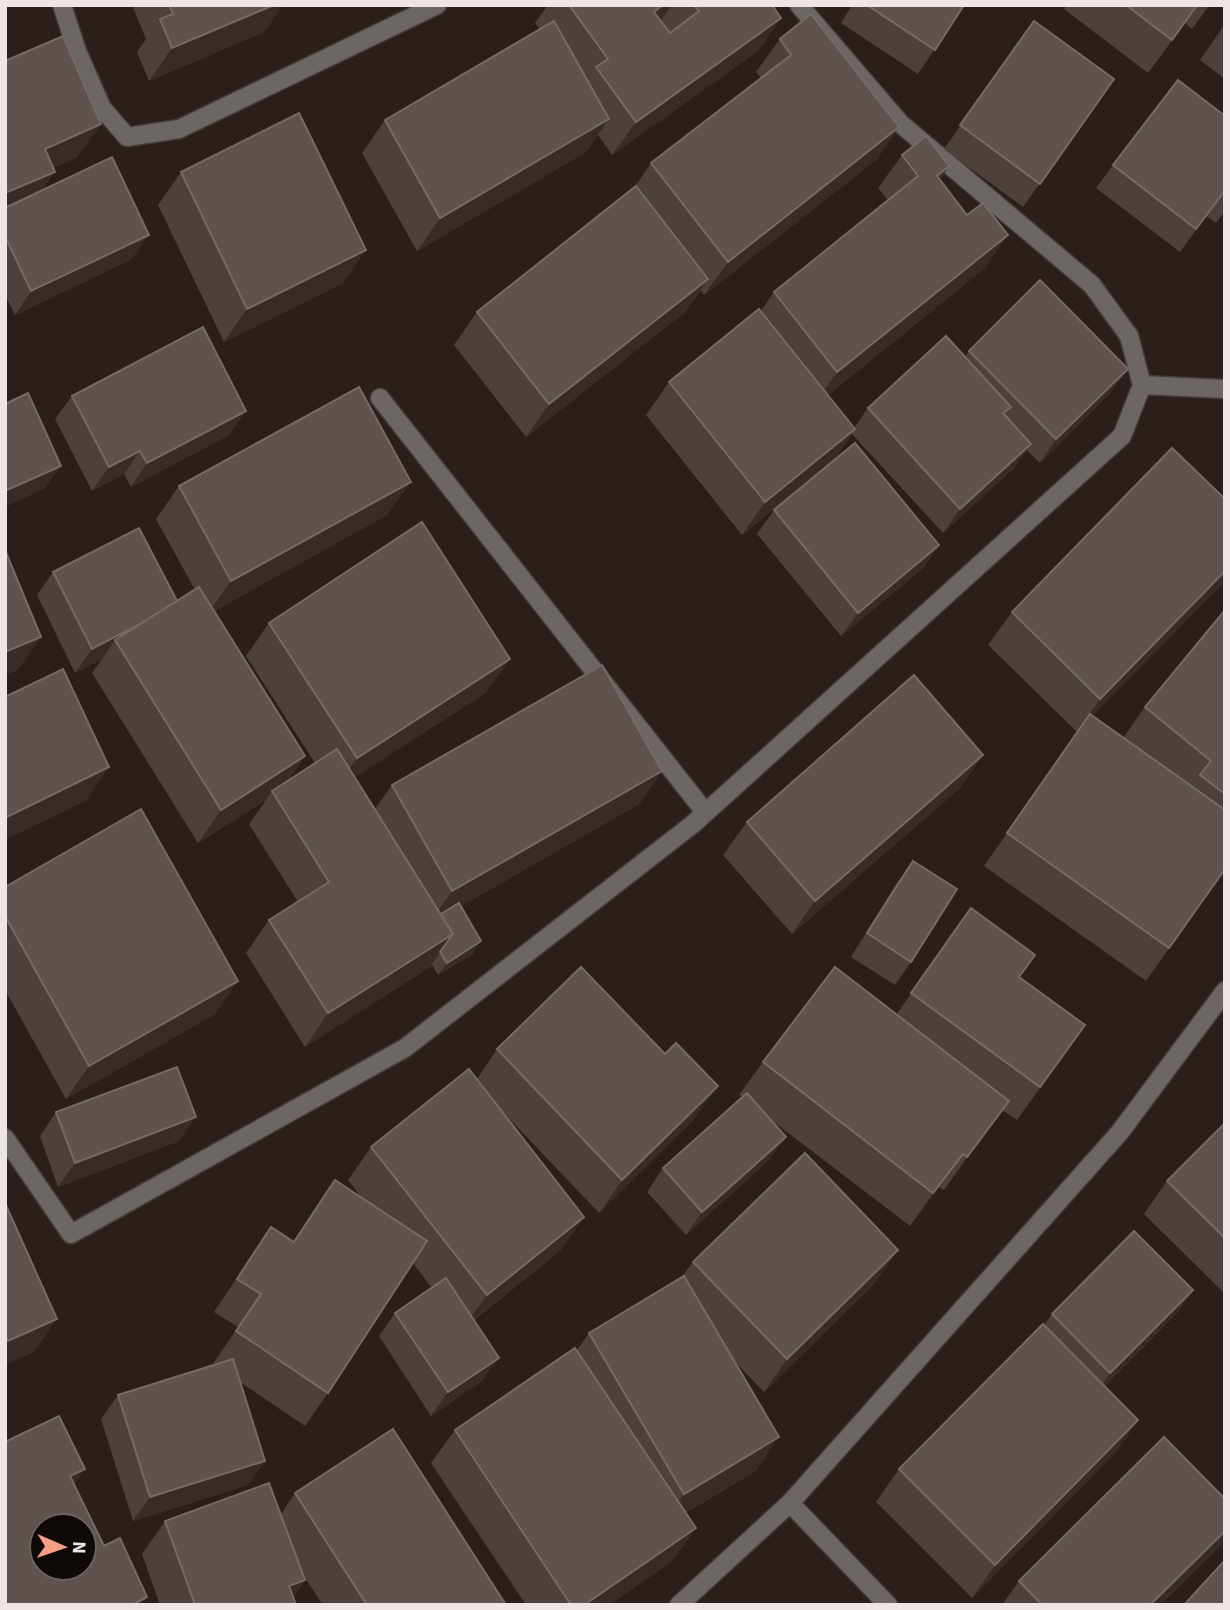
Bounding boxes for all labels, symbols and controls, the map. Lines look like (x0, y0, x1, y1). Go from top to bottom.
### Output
north arrow (28, 1512, 98, 1582)
text: N (65, 1541, 92, 1554)

